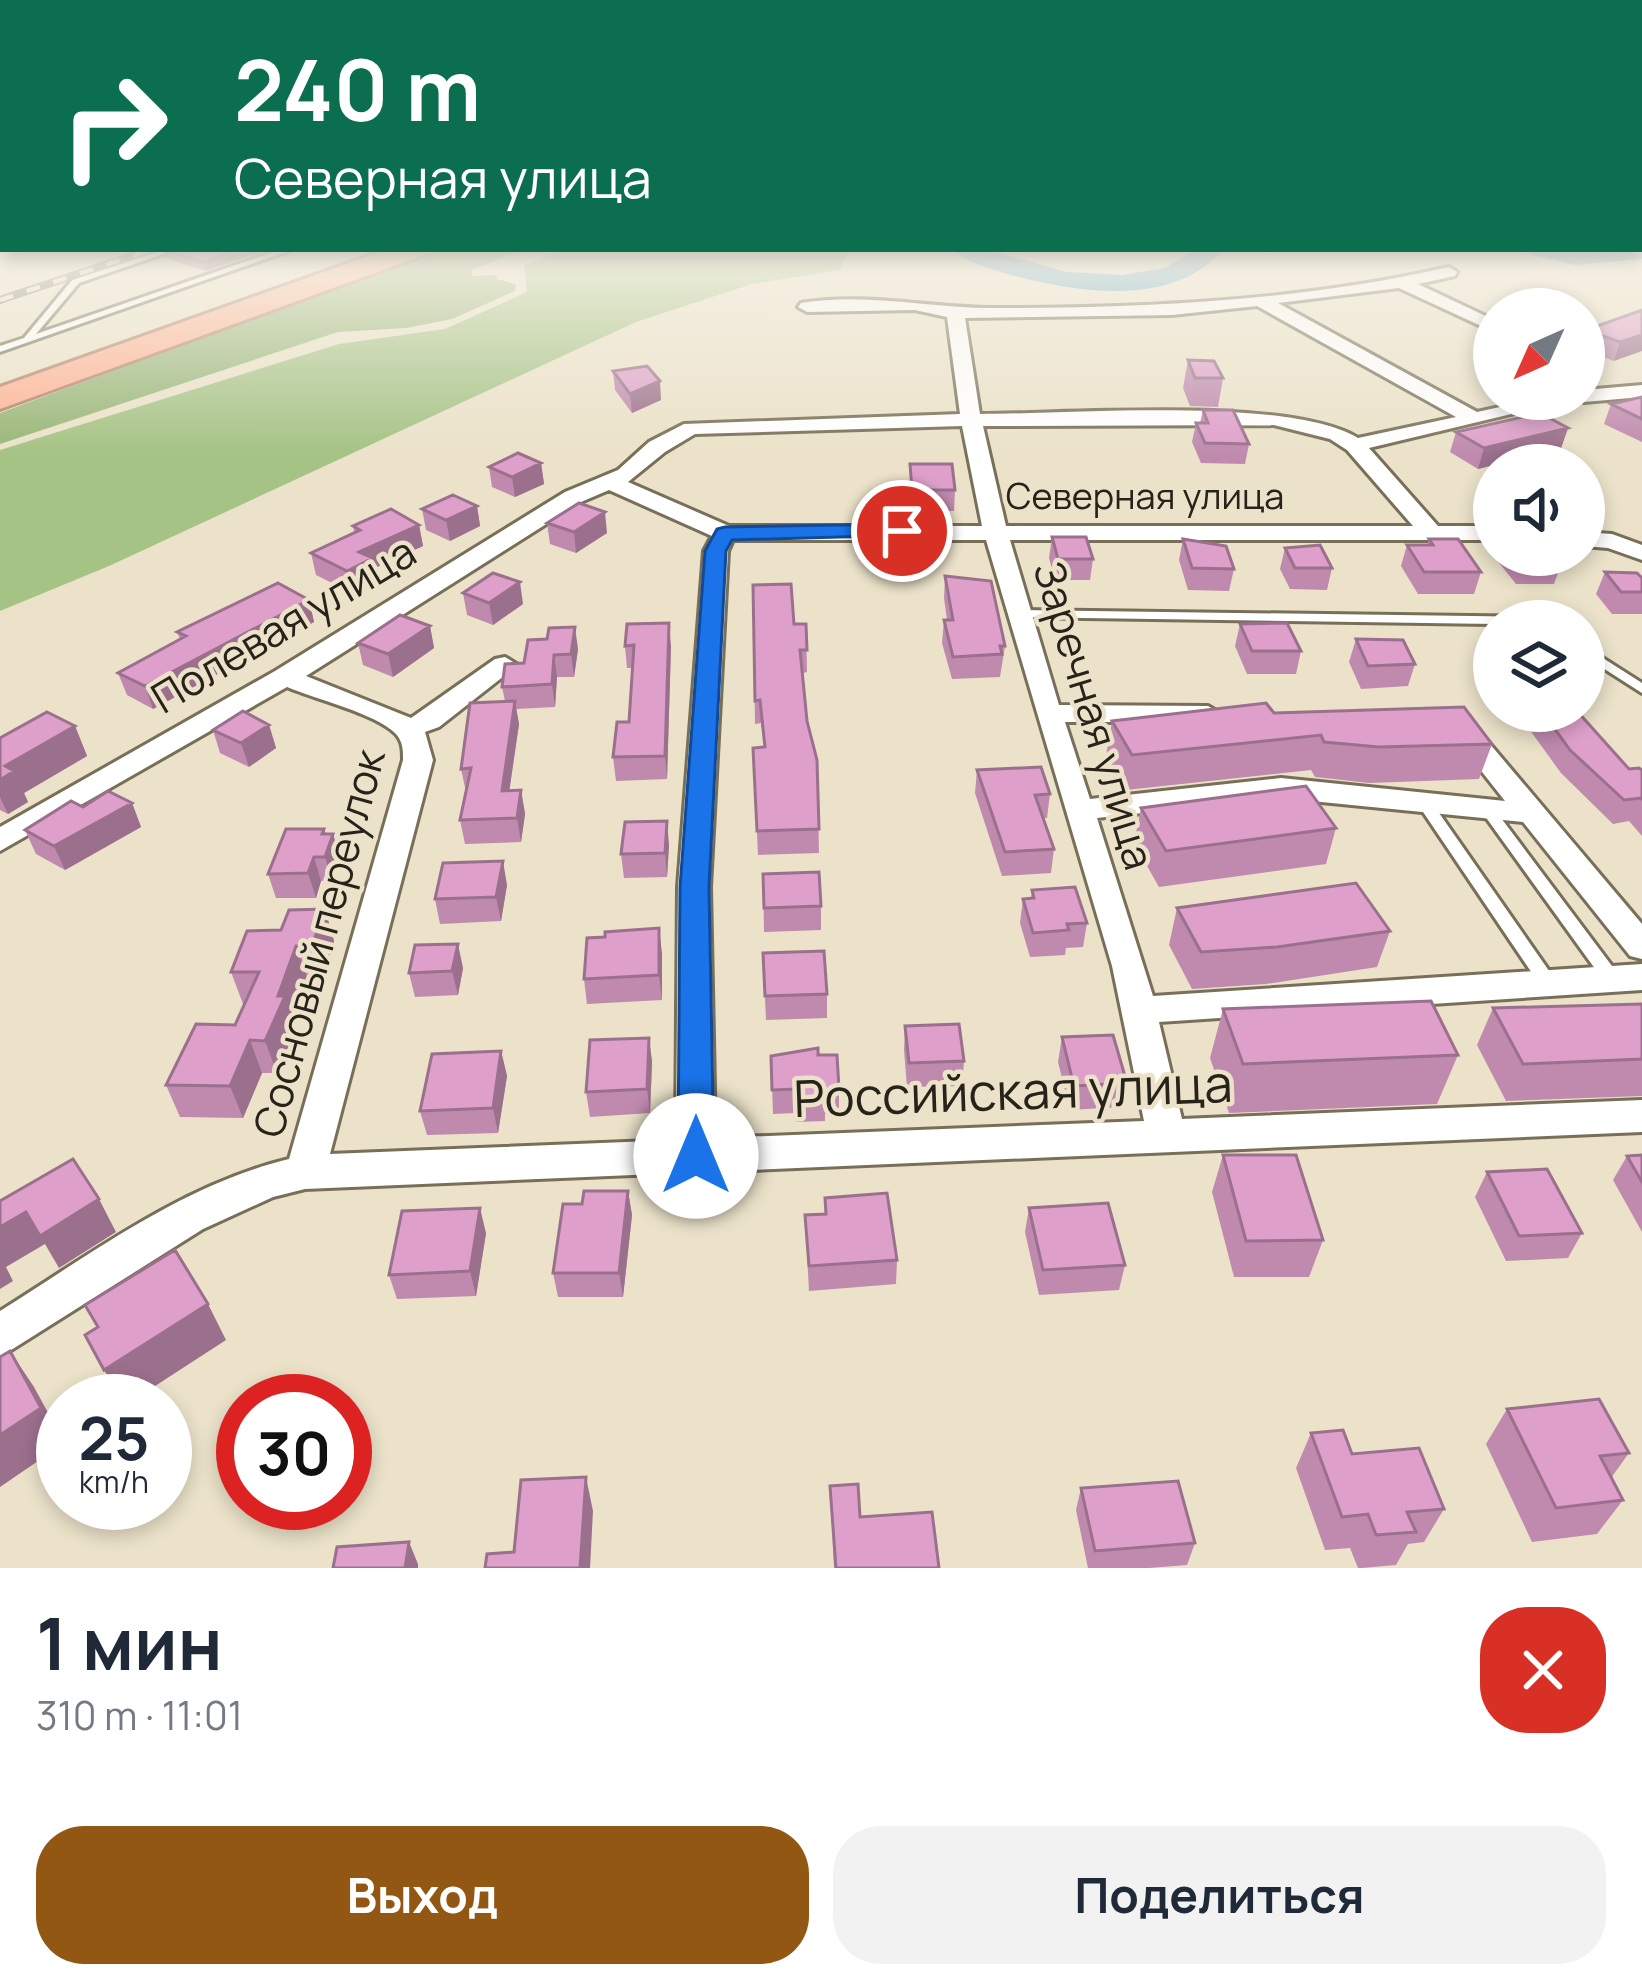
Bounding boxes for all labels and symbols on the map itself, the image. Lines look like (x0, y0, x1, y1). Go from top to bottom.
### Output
north arrow (1473, 288, 1605, 420)
street label: Северная улица (1006, 471, 1284, 520)
pin (851, 480, 953, 582)
street label: Полевая улица (140, 522, 426, 726)
street label: Заречная улица (1021, 554, 1169, 876)
street label: Сосновый переулок (238, 742, 398, 1143)
street label: Российская улица (792, 1048, 1234, 1132)
position arrow (633, 1093, 759, 1219)
speed limit sign: 30 (216, 1374, 372, 1530)

